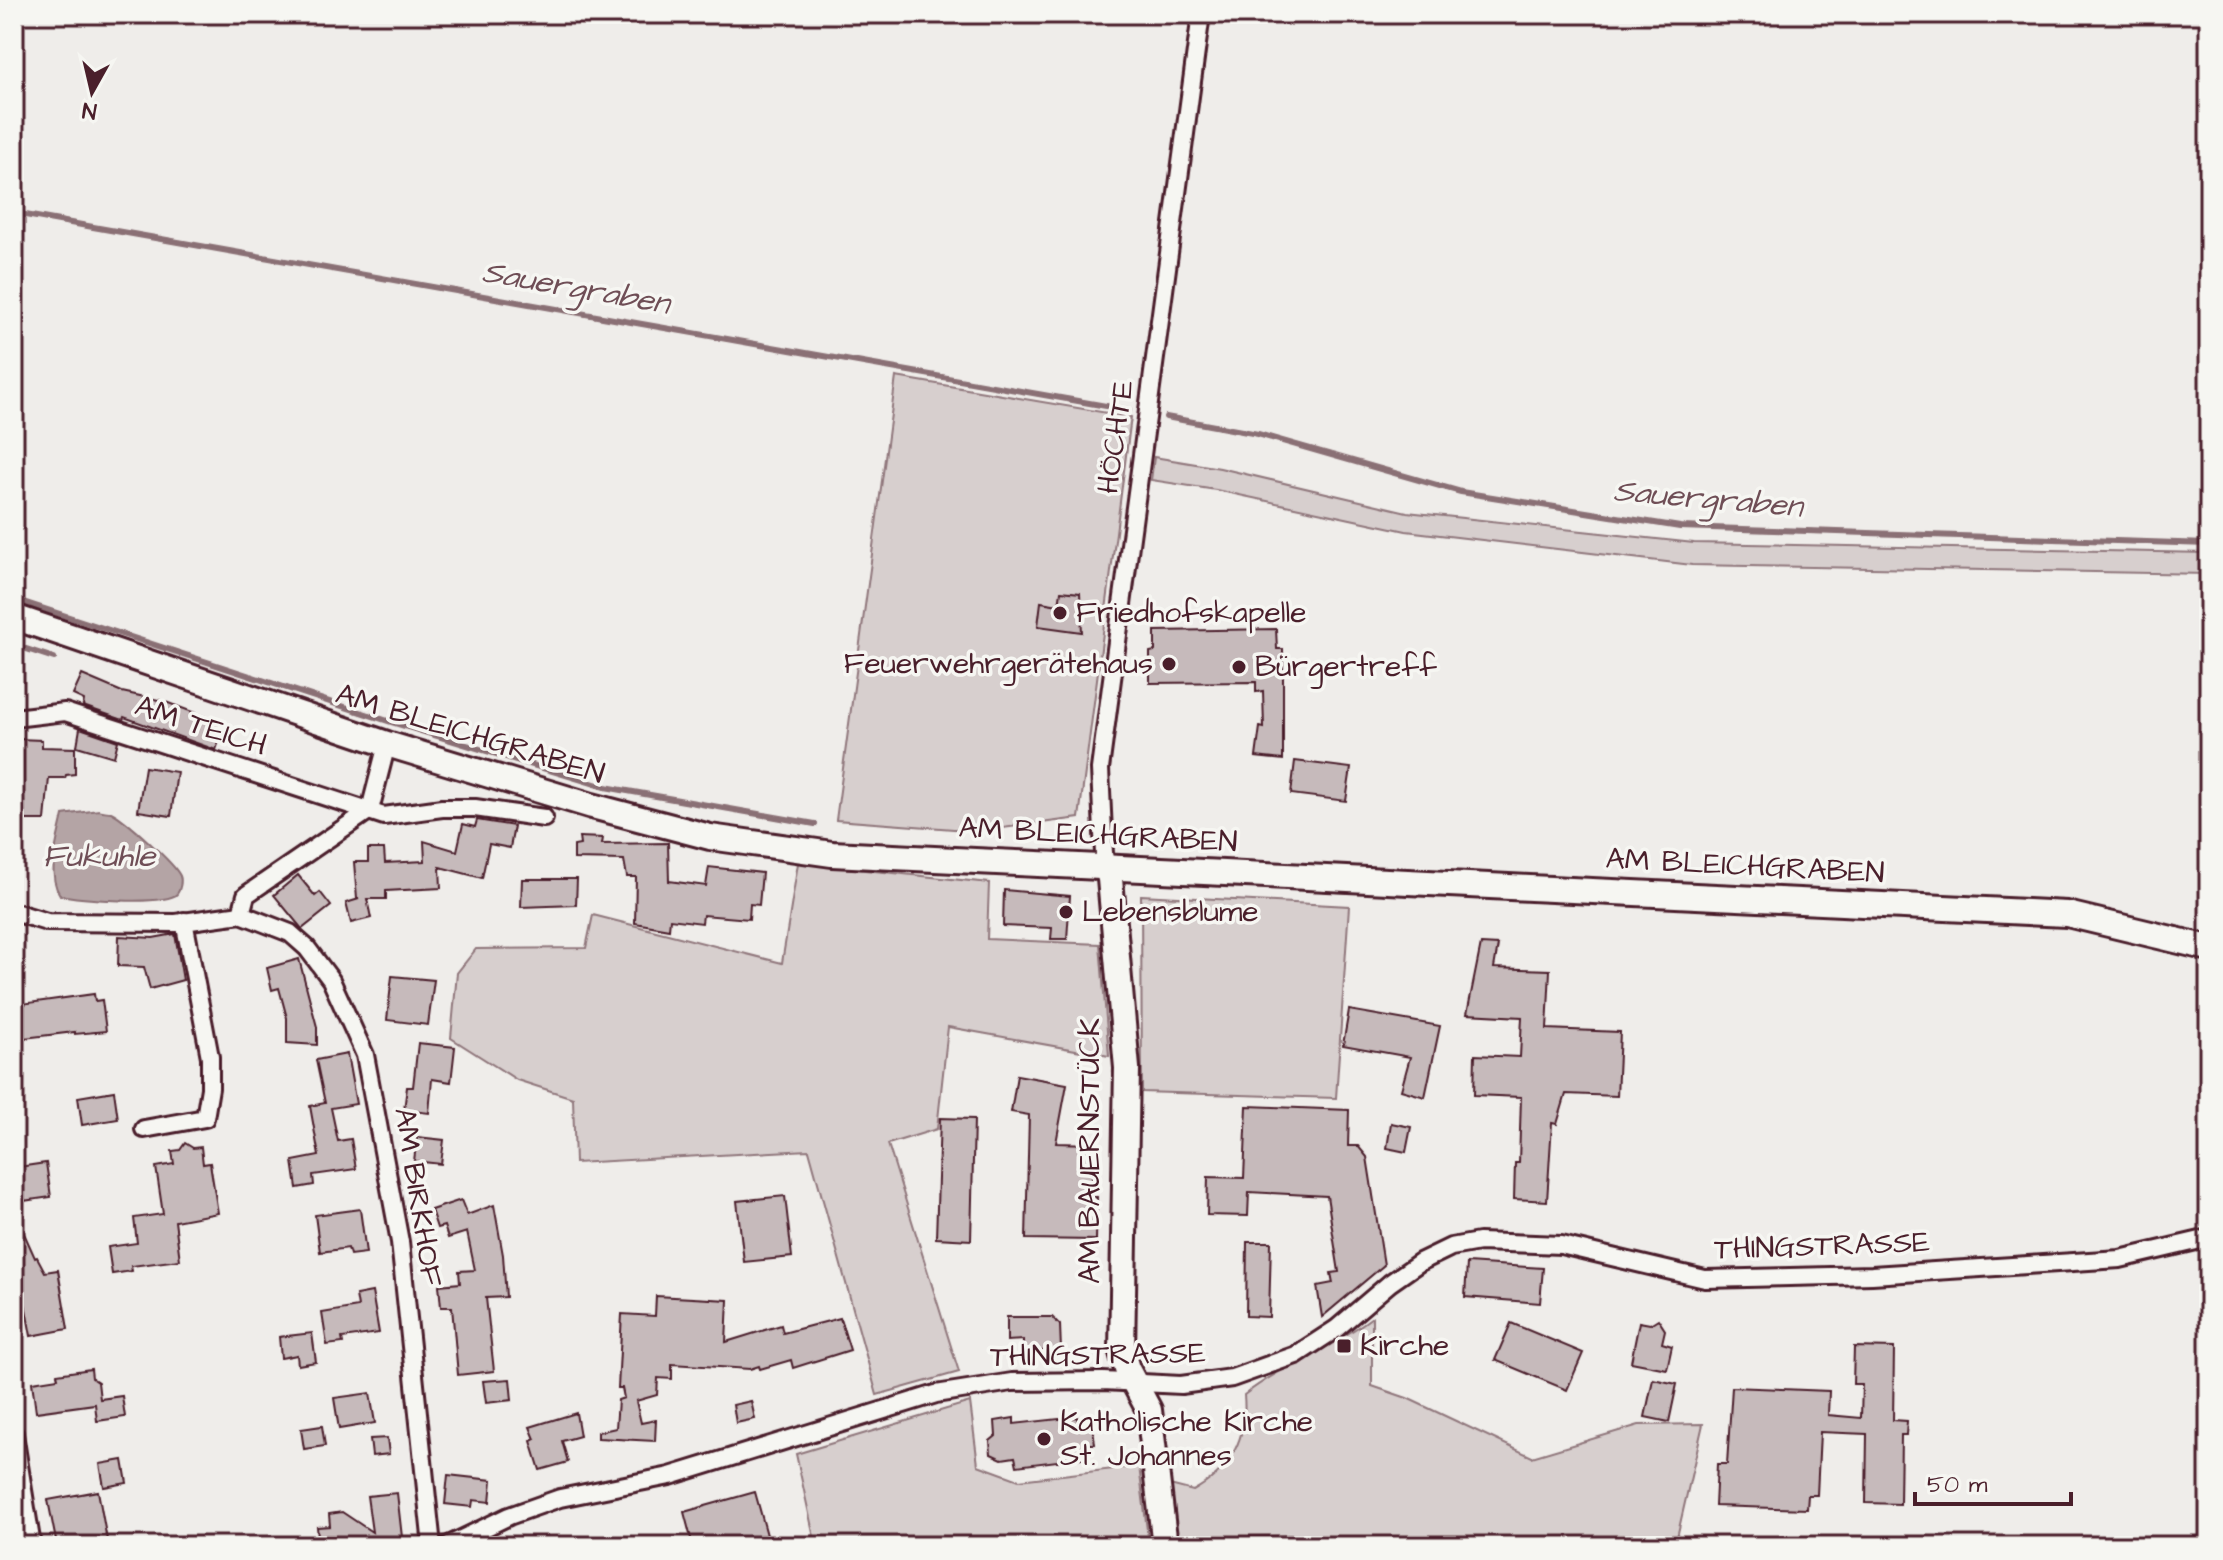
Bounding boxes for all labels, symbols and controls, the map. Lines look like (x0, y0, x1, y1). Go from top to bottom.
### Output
north arrow (52, 52, 132, 132)
text: N (80, 94, 98, 127)
water label: Sauergraben (478, 249, 676, 328)
street label: HÖCHTE (1087, 377, 1145, 496)
water label: Sauergraben (1611, 468, 1807, 531)
place label: Friedhofskapelle (1076, 592, 1306, 634)
marker: Friedhofskapelle (1051, 604, 1069, 622)
place label: Feuerwehrgerätehaus (844, 643, 1153, 686)
place label: Bürgertreff (1255, 646, 1437, 689)
marker: Feuerwehrgerätehaus (1160, 655, 1178, 673)
marker: Bürgertreff (1230, 658, 1248, 676)
street label: AM BLEICHGRABEN (330, 673, 610, 795)
street label: AM TEICH (130, 685, 272, 767)
street label: AM BLEICHGRABEN (958, 807, 1238, 863)
water label: Fukuhle (43, 834, 157, 879)
street label: AM BLEICHGRABEN (1605, 838, 1885, 894)
place label: Lebensblume (1082, 891, 1259, 933)
marker: Lebensblume (1057, 903, 1075, 921)
street label: AM BAUERNSTÜCK (1069, 1018, 1111, 1284)
street label: AM BIRKHOF (383, 1105, 453, 1290)
street label: THINGSTRASSE (1713, 1221, 1931, 1271)
place label: Kirche (1360, 1325, 1449, 1367)
street label: THINGSTRASSE (990, 1332, 1207, 1378)
marker: Kirche (1335, 1337, 1353, 1355)
place label: Katholische Kirche St. Johannes (1060, 1401, 1313, 1477)
marker: Katholische Kirche St. Johannes (1035, 1430, 1053, 1448)
scale bar (1915, 1456, 2071, 1506)
text: 50 m (1927, 1468, 1988, 1502)

